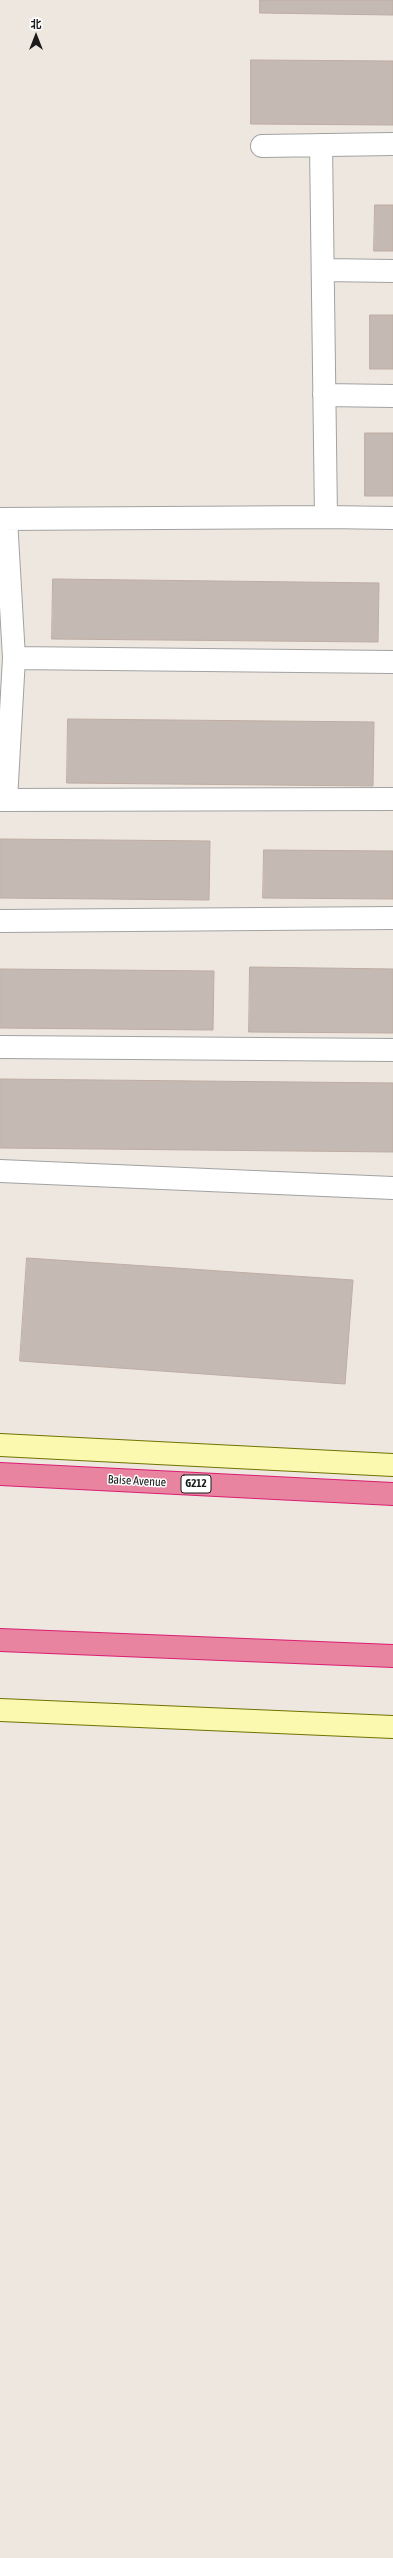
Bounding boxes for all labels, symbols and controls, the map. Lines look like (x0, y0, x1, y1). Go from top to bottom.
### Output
north arrow (16, 16, 56, 56)
text: 北 (31, 18, 42, 30)
street label: Baise Avenue (107, 1472, 167, 1490)
road number: G212 (181, 1475, 211, 1493)

